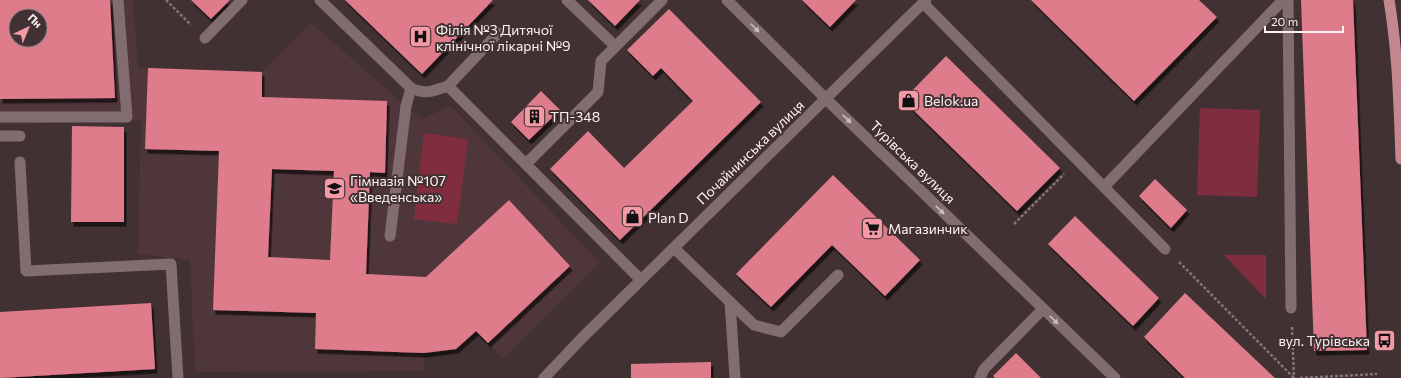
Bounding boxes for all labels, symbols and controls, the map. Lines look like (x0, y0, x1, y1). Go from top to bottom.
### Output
north arrow (8, 8, 48, 48)
scale bar (1265, 8, 1343, 34)
text: Пн (26, 11, 45, 30)
text: 20 m (1271, 14, 1298, 28)
place label: Філія №3 Дитячої клінічної лікарні №9 (436, 21, 571, 54)
one-way arrow (750, 23, 760, 33)
hospital icon: Філія №3 Дитячої клінічної лікарні №9 (408, 24, 434, 50)
shop icon: Belok.ua (896, 87, 922, 113)
place label: Belok.ua (924, 92, 978, 109)
street label: Почайнинська вулиця (693, 96, 807, 208)
building icon: ТП-348 (522, 103, 548, 129)
place label: ТП-348 (550, 108, 600, 125)
one-way arrow (842, 114, 852, 124)
street label: Турівська вулиця (867, 117, 959, 207)
place label: Гімназія №107 «Введенська» (350, 172, 446, 205)
school or university icon: Гімназія №107 «Введенська» (321, 175, 347, 201)
shop icon: Plan D (620, 204, 646, 230)
one-way arrow (935, 205, 945, 215)
place label: Plan D (648, 209, 689, 226)
supermarket icon: Магазинчик (860, 215, 886, 241)
place label: Магазинчик (888, 220, 968, 237)
one-way arrow (1049, 315, 1059, 324)
bus stop icon: вул. Турівська (1372, 327, 1398, 353)
place label: вул. Турівська (1278, 332, 1370, 349)

